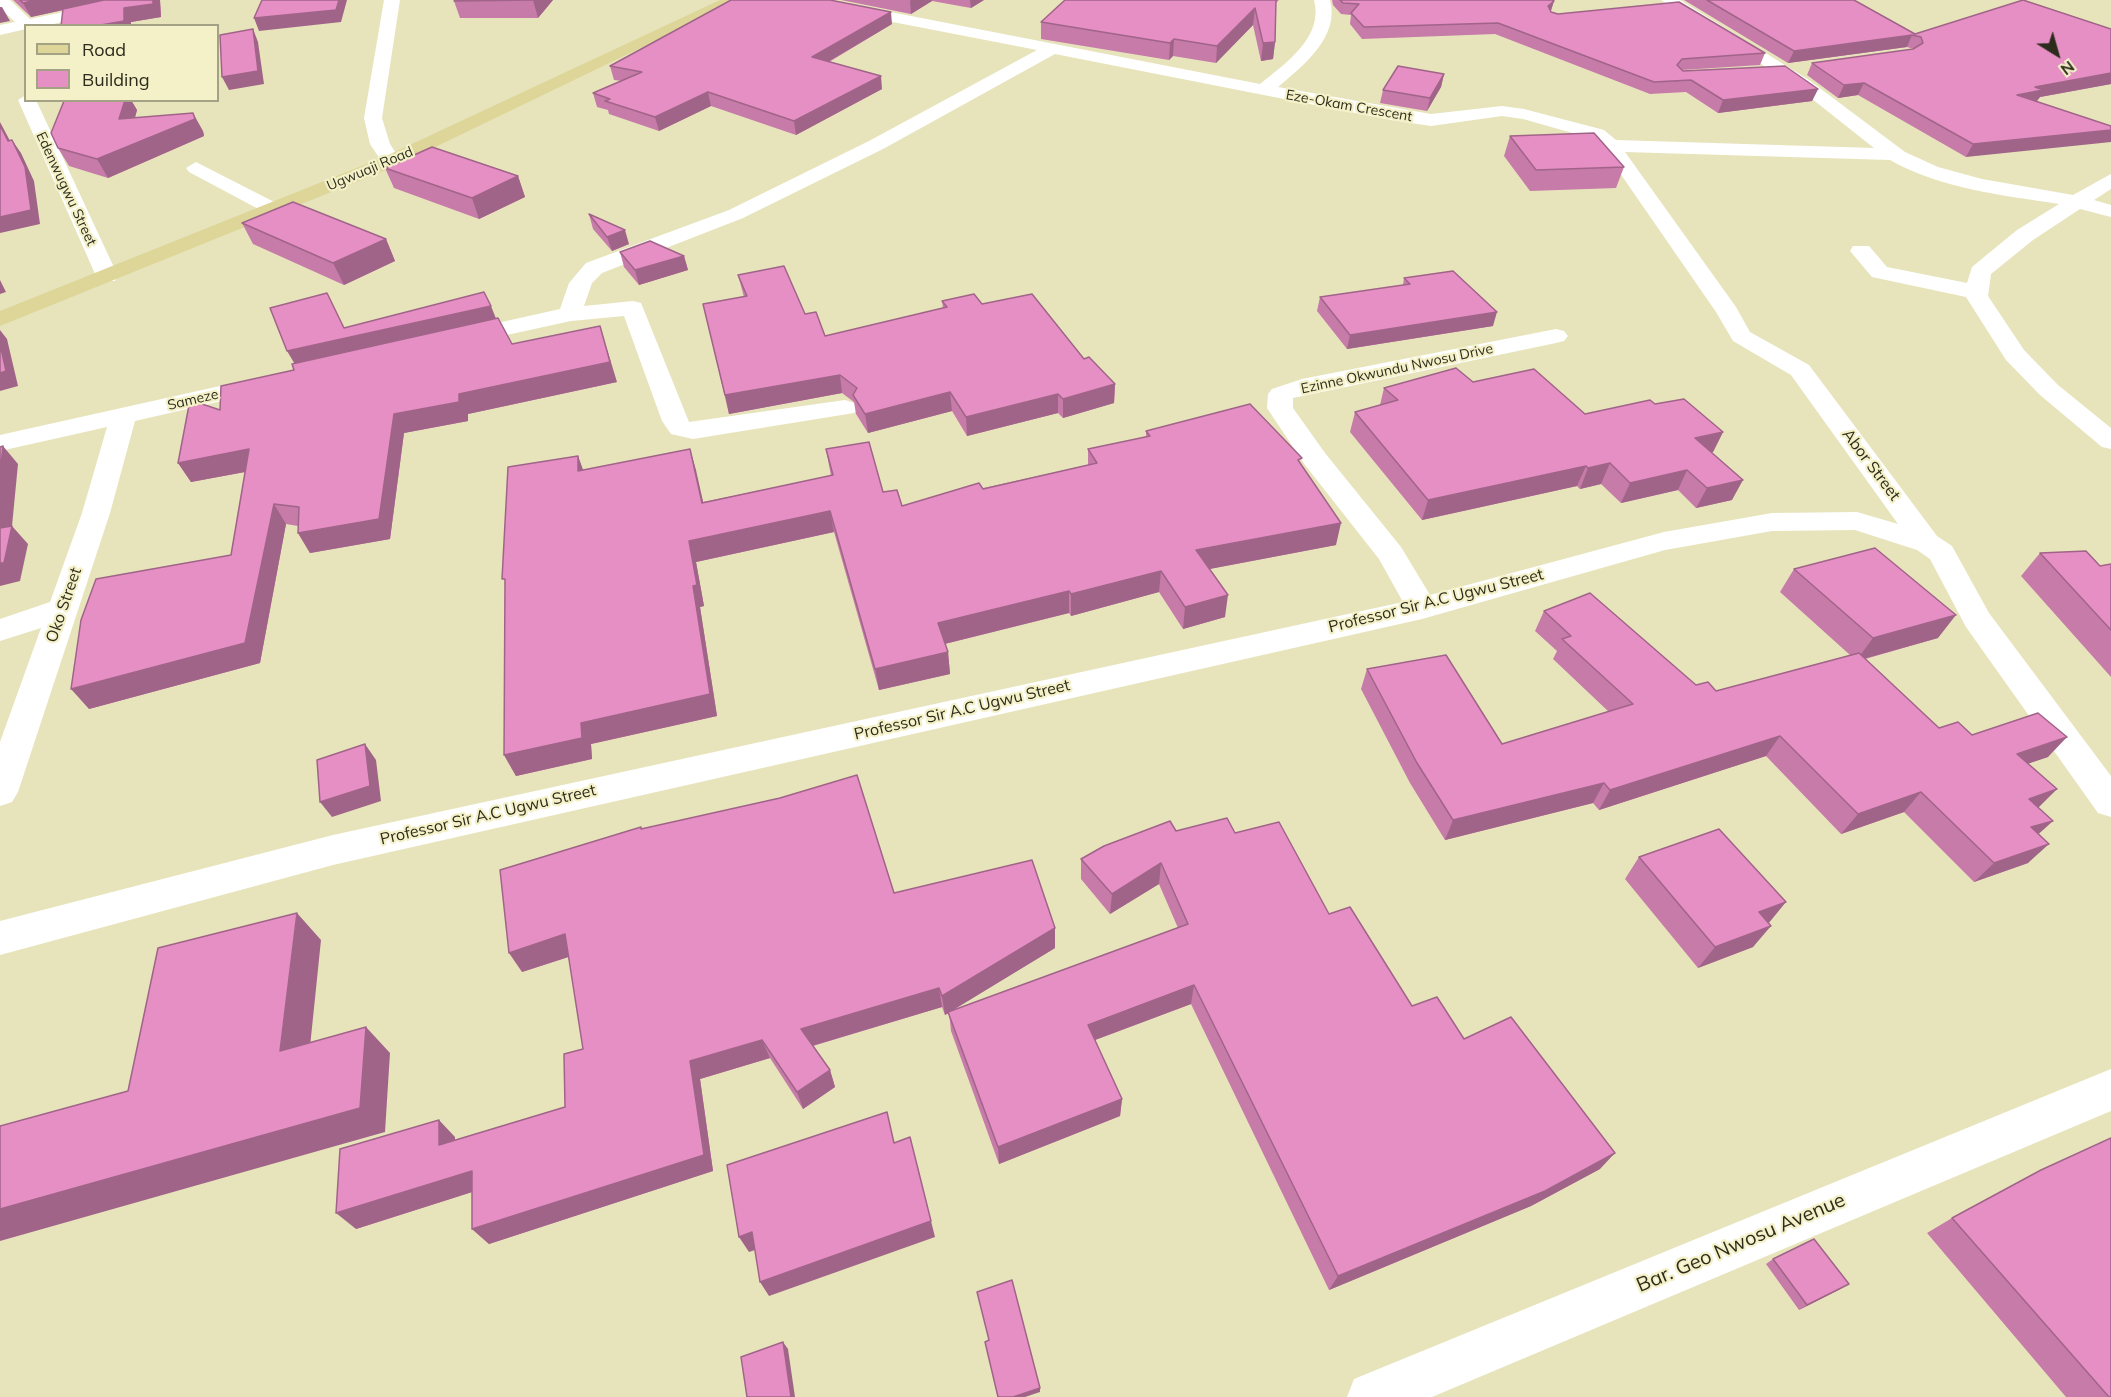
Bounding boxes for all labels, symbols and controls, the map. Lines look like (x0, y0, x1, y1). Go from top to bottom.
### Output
legend (24, 24, 219, 102)
north arrow (2027, 24, 2087, 84)
text: Road (82, 38, 126, 61)
text: N (2057, 57, 2079, 80)
text: Building (82, 68, 150, 91)
street label: Eze-Okam Crescent (1284, 87, 1414, 125)
street label: Edenwugwu Street (32, 129, 100, 249)
street label: Ugwuaji Road (324, 143, 416, 195)
street label: Ezinne Okwundu Nwosu Drive (1299, 340, 1495, 398)
street label: Sameze (166, 386, 220, 414)
street label: Abor Street (1838, 425, 1904, 505)
street label: Oko Street (42, 565, 86, 645)
street label: Professor Sir A.C Ugwu Street (1327, 565, 1545, 637)
street label: Professor Sir A.C Ugwu Street (852, 676, 1072, 744)
street label: Professor Sir A.C Ugwu Street (378, 781, 598, 849)
street label: Bar. Geo Nwosu Avenue (1633, 1188, 1849, 1298)

